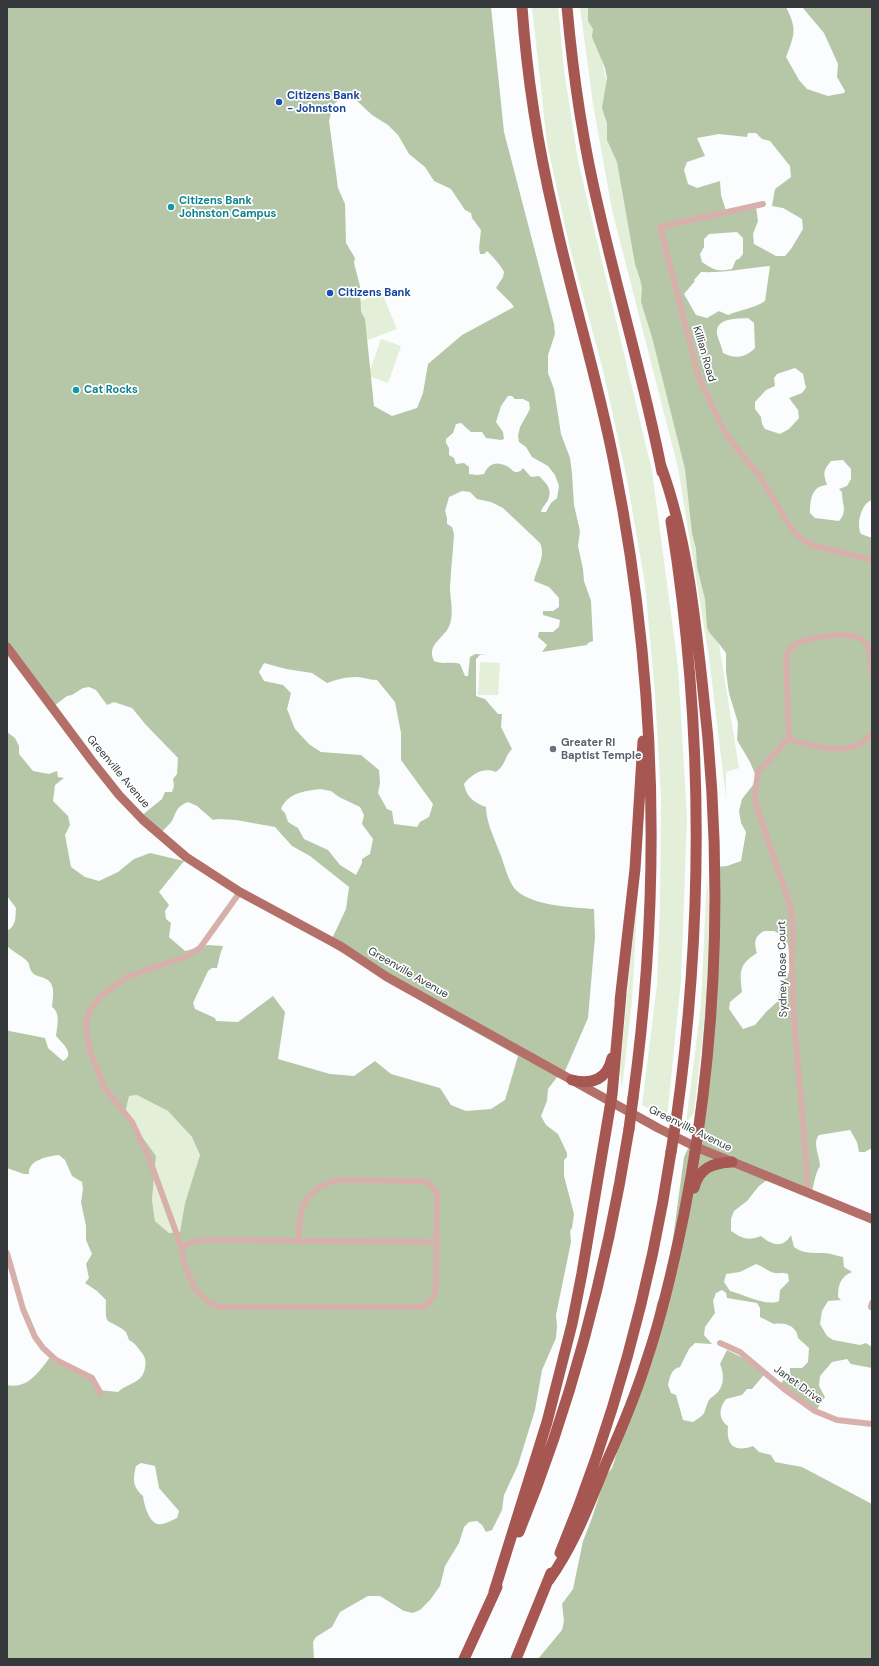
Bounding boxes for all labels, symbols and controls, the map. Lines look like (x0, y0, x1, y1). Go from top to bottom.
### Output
place label: Citizens Bank - Johnston (287, 89, 360, 115)
marker: Citizens Bank - Johnston (274, 97, 284, 107)
place label: Citizens Bank Johnston Campus (179, 194, 276, 220)
marker: Citizens Bank Johnston Campus (166, 202, 176, 212)
place label: Citizens Bank (338, 286, 411, 300)
marker: Citizens Bank (325, 288, 335, 298)
street label: Killian Road (690, 325, 718, 383)
place label: Cat Rocks (84, 383, 138, 397)
marker: Cat Rocks (71, 385, 81, 395)
street label: Greenville Avenue (84, 733, 152, 811)
place label: Greater RI Baptist Temple (561, 736, 642, 762)
marker: Greater RI Baptist Temple (548, 744, 558, 754)
street label: Sydney Rose Court (776, 921, 790, 1017)
street label: Greenville Avenue (365, 945, 451, 1001)
street label: Greenville Avenue (646, 1103, 734, 1155)
street label: Janet Drive (771, 1363, 825, 1407)

